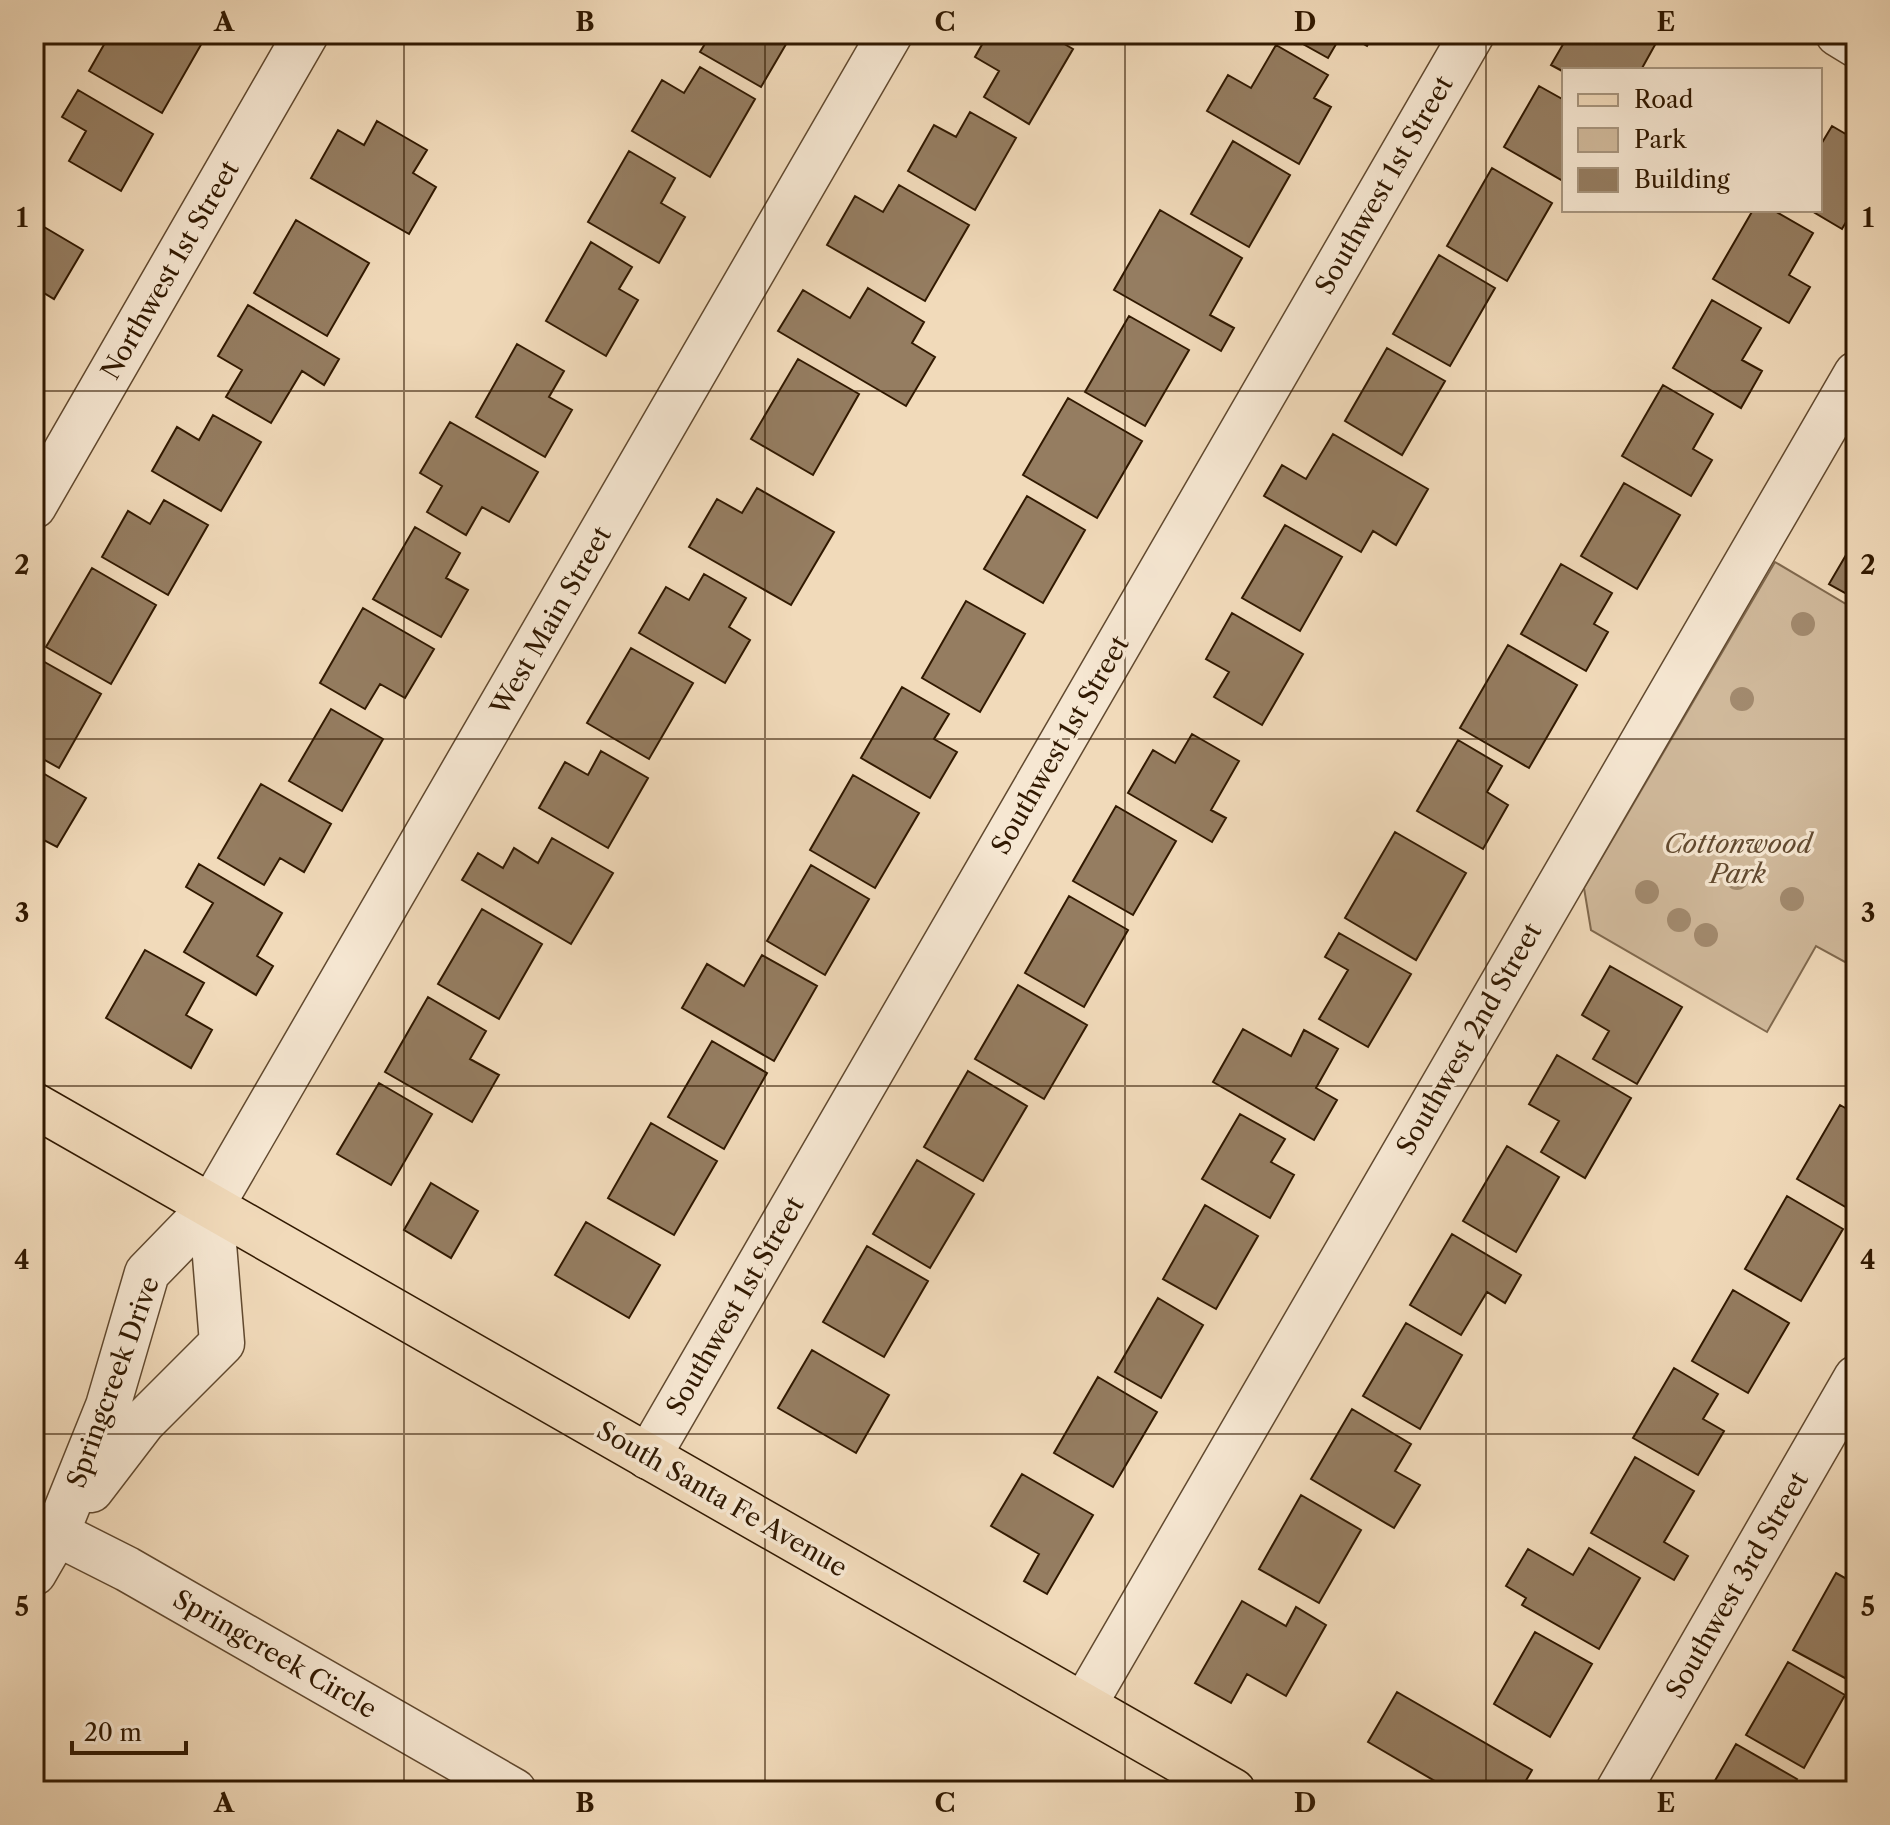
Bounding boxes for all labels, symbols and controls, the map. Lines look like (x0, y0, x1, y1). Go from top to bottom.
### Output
text: A (213, 6, 235, 38)
text: B (575, 6, 595, 38)
text: C (935, 6, 955, 38)
text: D (1294, 6, 1316, 38)
text: E (1657, 6, 1675, 38)
legend (1562, 68, 1822, 212)
street label: Southwest 1st Street (1308, 69, 1460, 300)
text: Road (1634, 85, 1694, 114)
text: Park (1634, 125, 1687, 154)
street label: Northwest 1st Street (94, 154, 246, 385)
text: Building (1634, 165, 1730, 194)
text: 1 (16, 202, 28, 234)
text: 1 (1862, 202, 1874, 234)
street label: West Main Street (483, 520, 618, 722)
text: 2 (14, 549, 30, 581)
text: 2 (1860, 549, 1876, 581)
street label: Southwest 1st Street (984, 629, 1136, 860)
park label: Cottonwood Park (1664, 828, 1814, 890)
text: 3 (15, 897, 29, 929)
text: 3 (1861, 897, 1875, 929)
street label: Southwest 2nd Street (1389, 917, 1549, 1161)
street label: Southwest 1st Street (659, 1190, 811, 1421)
text: 4 (14, 1244, 30, 1276)
text: 4 (1860, 1244, 1876, 1276)
street label: Springcreek Drive (60, 1272, 166, 1492)
street label: South Santa Fe Avenue (591, 1414, 853, 1584)
street label: Southwest 3rd Street (1659, 1465, 1815, 1704)
street label: Springcreek Circle (168, 1583, 382, 1725)
text: 5 (15, 1591, 29, 1623)
text: 5 (1861, 1591, 1875, 1623)
scale bar (72, 1705, 186, 1755)
text: 20 m (84, 1718, 142, 1747)
text: A (213, 1787, 235, 1819)
text: B (575, 1787, 595, 1819)
text: C (935, 1787, 955, 1819)
text: D (1294, 1787, 1316, 1819)
text: E (1657, 1787, 1675, 1819)

